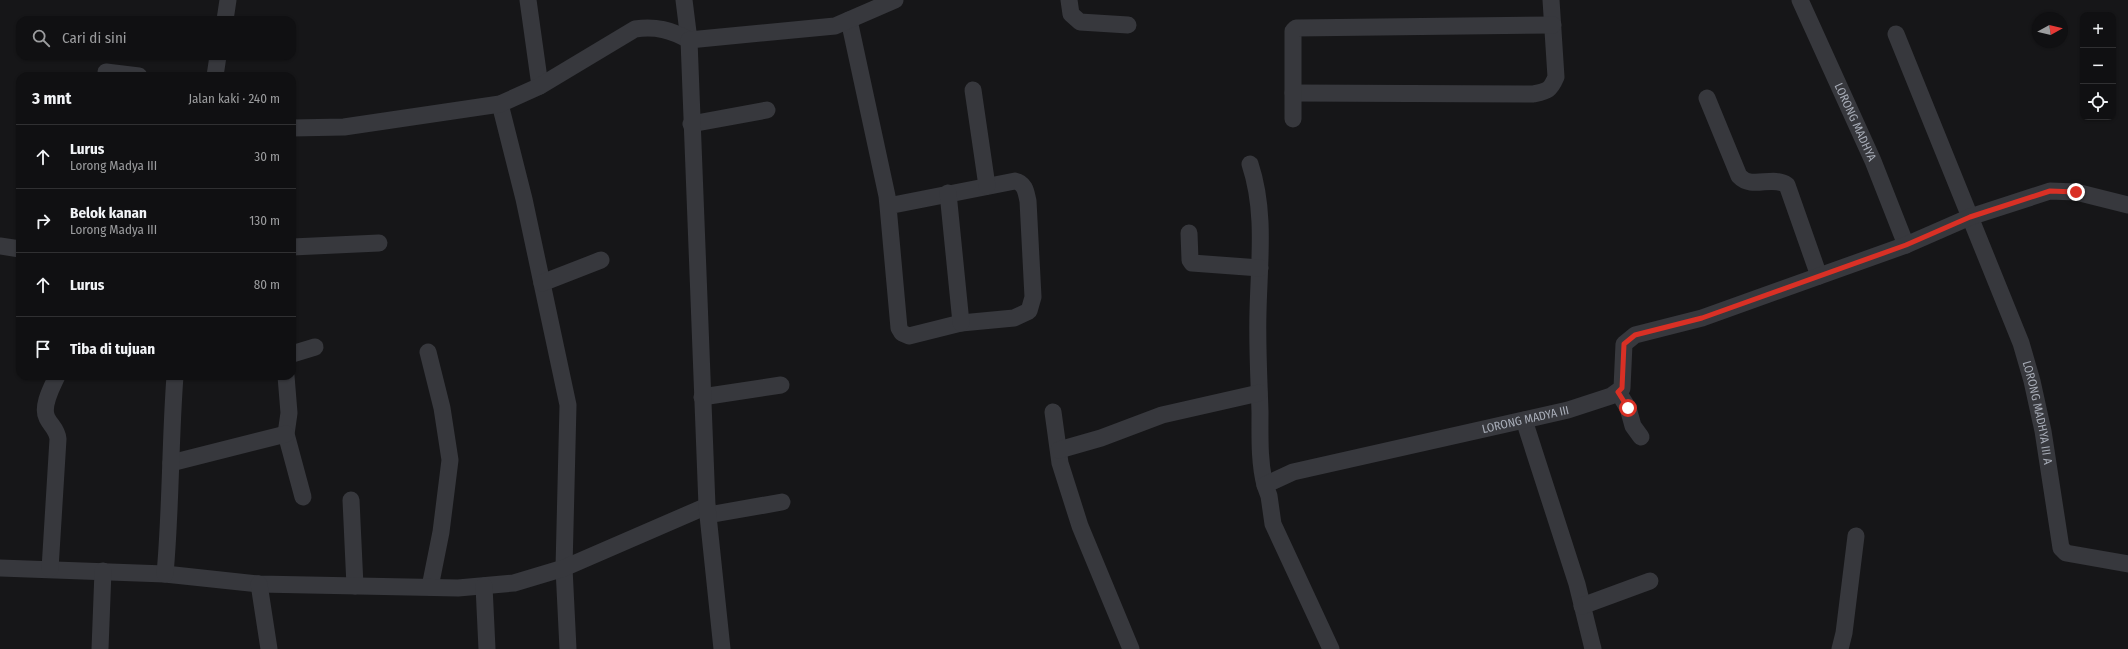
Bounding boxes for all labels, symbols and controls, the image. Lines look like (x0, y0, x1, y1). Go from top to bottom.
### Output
north arrow (2032, 12, 2068, 48)
map controls (2080, 12, 2116, 120)
button: + (2080, 12, 2116, 48)
search box (16, 16, 296, 60)
icon: search (30, 27, 52, 49)
text: Cari di sini (62, 29, 127, 47)
button: − (2080, 48, 2116, 84)
street label: LORONG MADHYA (1832, 81, 1879, 164)
button: locate (2080, 84, 2116, 120)
text: 3 mnt (32, 88, 71, 109)
text: Jalan kaki · 240 m (189, 91, 280, 106)
text: Lurus (70, 140, 104, 158)
icon: ahead (32, 146, 54, 168)
text: 30 m (254, 149, 280, 164)
text: Lorong Madya III (70, 158, 157, 173)
route end (2067, 183, 2085, 201)
text: Belok kanan (70, 204, 147, 222)
icon: right (32, 210, 54, 232)
text: 130 m (249, 213, 280, 228)
text: Lorong Madya III (70, 222, 157, 237)
icon: ahead (32, 274, 54, 296)
text: Lurus (70, 276, 104, 294)
text: 80 m (254, 277, 280, 292)
icon: arrive (32, 338, 54, 360)
text: Tiba di tujuan (70, 340, 155, 358)
street label: LORONG MADHYA III A (2020, 359, 2055, 466)
route start (1619, 399, 1637, 417)
street label: LORONG MADYA III (1481, 403, 1570, 436)

